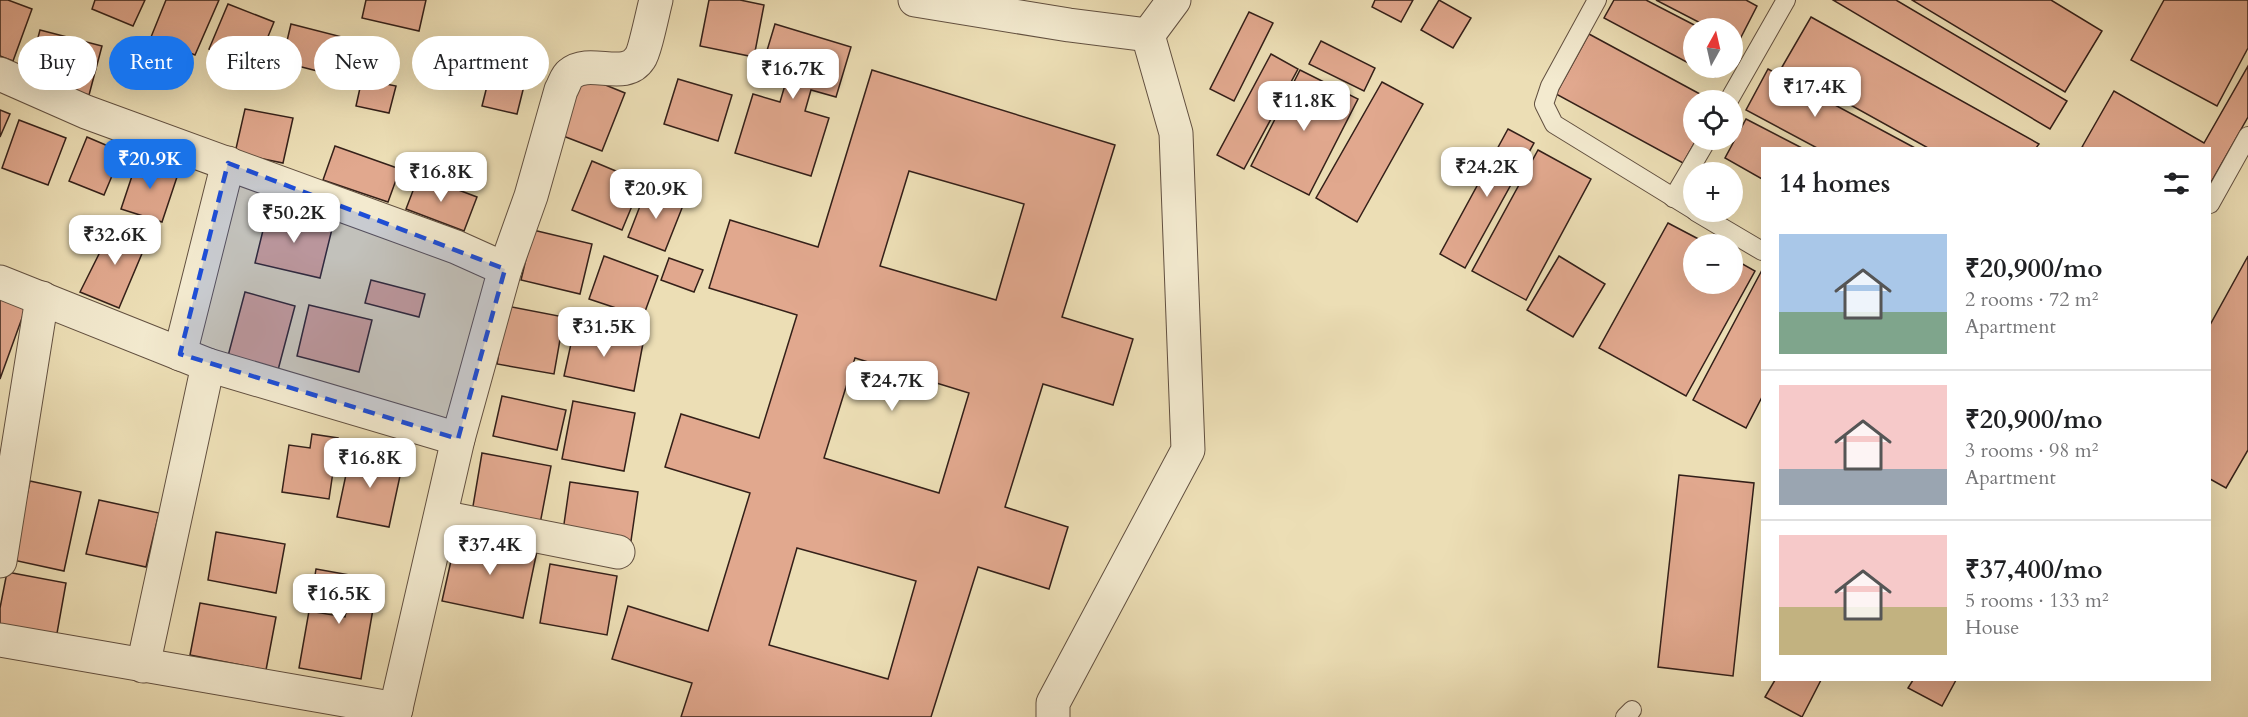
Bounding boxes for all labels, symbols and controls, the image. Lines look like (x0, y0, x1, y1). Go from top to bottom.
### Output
north arrow (1683, 18, 1743, 78)
map controls (1683, 18, 1743, 294)
chip: Buy (18, 36, 97, 90)
chip: Rent (109, 36, 194, 90)
chip: Filters (206, 36, 302, 90)
chip: New (314, 36, 400, 90)
chip: Apartment (412, 36, 549, 90)
pin: ₹16.7K (744, 49, 842, 100)
text: ₹16.7K (761, 55, 825, 82)
pin: ₹17.4K (1766, 67, 1864, 118)
text: ₹17.4K (1783, 73, 1847, 100)
pin: ₹11.8K (1255, 81, 1353, 132)
text: ₹11.8K (1272, 87, 1336, 114)
button: locate (1683, 90, 1743, 150)
pin: ₹20.9K (101, 139, 199, 190)
text: ₹20.9K (118, 145, 182, 172)
pin: ₹24.2K (1438, 147, 1536, 198)
pin: ₹16.8K (392, 152, 490, 203)
text: ₹24.2K (1455, 153, 1519, 180)
text: ₹16.8K (409, 158, 473, 185)
button: + (1683, 162, 1743, 222)
text: 14 homes (1779, 166, 1890, 201)
icon: filters (2160, 167, 2193, 200)
pin: ₹20.9K (607, 169, 705, 220)
text: ₹20.9K (624, 175, 688, 202)
pin: ₹50.2K (245, 193, 343, 244)
text: ₹50.2K (262, 199, 326, 226)
pin: ₹32.6K (66, 215, 164, 266)
text: ₹32.6K (83, 221, 147, 248)
button: − (1683, 234, 1743, 294)
text: ₹20,900/mo (1965, 251, 2102, 286)
icon: home (1827, 258, 1899, 330)
text: 2 rooms · 72 m² (1965, 286, 2098, 313)
pin: ₹31.5K (555, 307, 653, 358)
text: ₹31.5K (572, 313, 636, 340)
text: Apartment (1965, 313, 2056, 340)
pin: ₹24.7K (843, 361, 941, 412)
text: ₹24.7K (860, 367, 924, 394)
text: ₹20,900/mo (1965, 402, 2102, 437)
icon: home (1827, 409, 1899, 481)
text: 3 rooms · 98 m² (1965, 437, 2098, 464)
pin: ₹16.8K (321, 438, 419, 489)
text: ₹16.8K (338, 444, 402, 471)
text: Apartment (1965, 464, 2056, 491)
pin: ₹37.4K (441, 525, 539, 576)
text: ₹37.4K (458, 531, 522, 558)
text: ₹37,400/mo (1965, 552, 2102, 587)
icon: home (1827, 559, 1899, 631)
pin: ₹16.5K (290, 574, 388, 625)
text: ₹16.5K (307, 580, 371, 607)
text: 5 rooms · 133 m² (1965, 587, 2109, 614)
text: House (1965, 614, 2019, 641)

